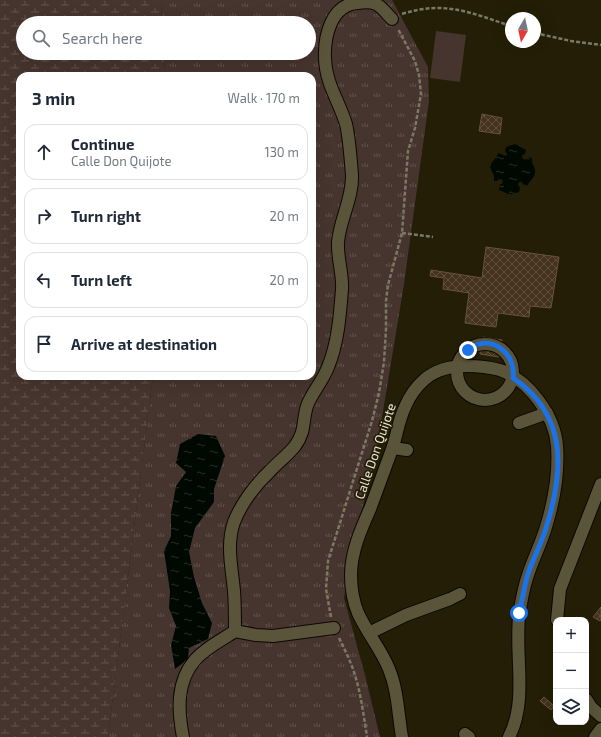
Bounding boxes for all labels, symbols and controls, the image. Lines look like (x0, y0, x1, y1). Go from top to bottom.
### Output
north arrow (505, 12, 541, 48)
search box (16, 16, 316, 60)
icon: search (30, 27, 52, 49)
text: Search here (62, 29, 143, 47)
text: 3 min (32, 88, 75, 108)
text: Walk · 170 m (228, 90, 300, 106)
text: Continue (71, 135, 134, 153)
icon: ahead (33, 141, 55, 163)
text: 130 m (264, 144, 299, 160)
text: Calle Don Quijote (71, 153, 172, 169)
icon: right (33, 205, 55, 227)
text: Turn right (71, 207, 141, 225)
text: 20 m (270, 208, 299, 224)
icon: left (33, 269, 55, 291)
text: Turn left (71, 271, 132, 289)
text: 20 m (270, 272, 299, 288)
icon: arrive (33, 333, 55, 355)
text: Arrive at destination (71, 335, 217, 353)
route end (459, 341, 477, 359)
street label: Calle Don Quijote (351, 401, 399, 501)
route start (510, 604, 528, 622)
map controls (553, 617, 589, 725)
button: + (553, 617, 589, 653)
button: − (553, 653, 589, 689)
button: layers (553, 689, 589, 725)

